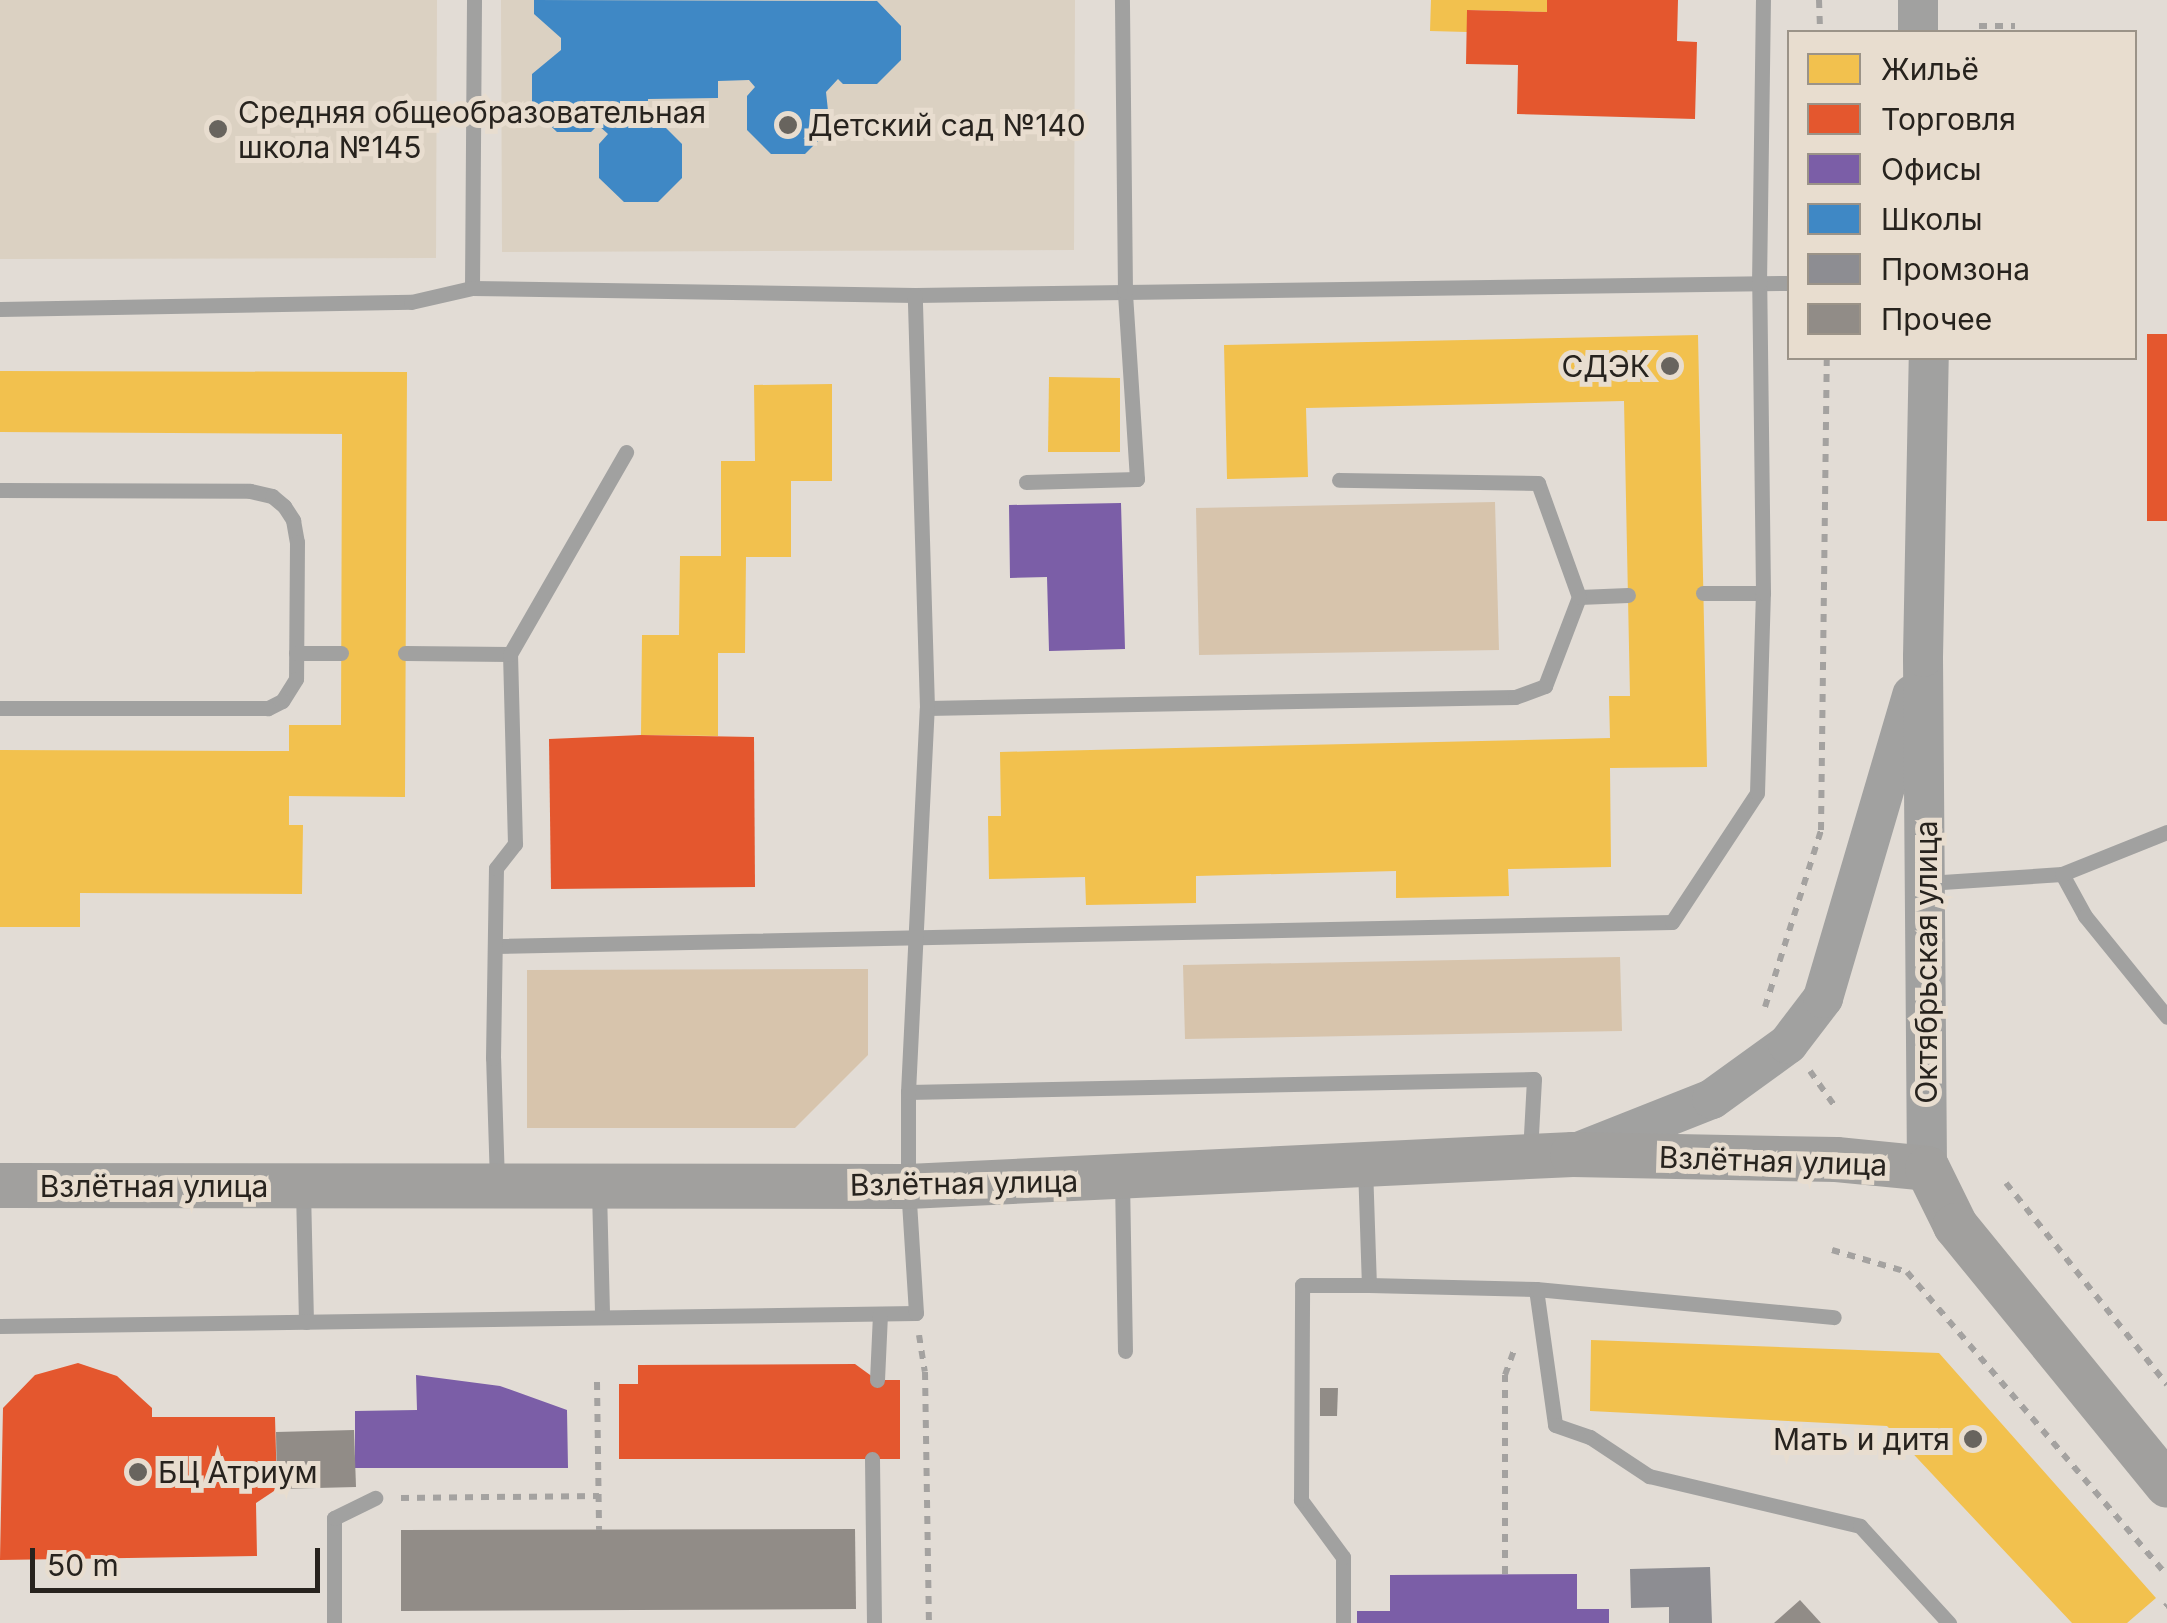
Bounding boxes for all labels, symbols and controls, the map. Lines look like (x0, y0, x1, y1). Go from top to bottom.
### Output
legend (1787, 30, 2137, 360)
text: Жильё (1881, 51, 1979, 87)
place label: Средняя общеобразовательная школа №145 (238, 94, 706, 164)
text: Торговля (1881, 101, 2016, 137)
place label: Детский сад №140 (808, 107, 1086, 143)
marker: Детский сад №140 (777, 114, 799, 136)
marker: Средняя общеобразовательная школа №145 (207, 118, 229, 140)
text: Офисы (1881, 151, 1982, 187)
text: Школы (1881, 201, 1983, 237)
text: Промзона (1881, 251, 2030, 287)
text: Прочее (1881, 301, 1992, 337)
place label: СДЭК (1561, 348, 1650, 384)
marker: СДЭК (1659, 355, 1681, 377)
street label: Октябрьская улица (1908, 820, 1944, 1104)
street label: Взлётная улица (1658, 1139, 1888, 1183)
street label: Взлётная улица (849, 1163, 1079, 1203)
street label: Взлётная улица (40, 1168, 268, 1204)
place label: Мать и дитя (1773, 1421, 1950, 1457)
marker: Мать и дитя (1960, 1426, 1986, 1452)
place label: БЦ Атриум (158, 1454, 318, 1490)
marker: БЦ Атриум (127, 1461, 149, 1483)
scale bar (35, 1528, 325, 1590)
text: 50 m (47, 1547, 119, 1583)

